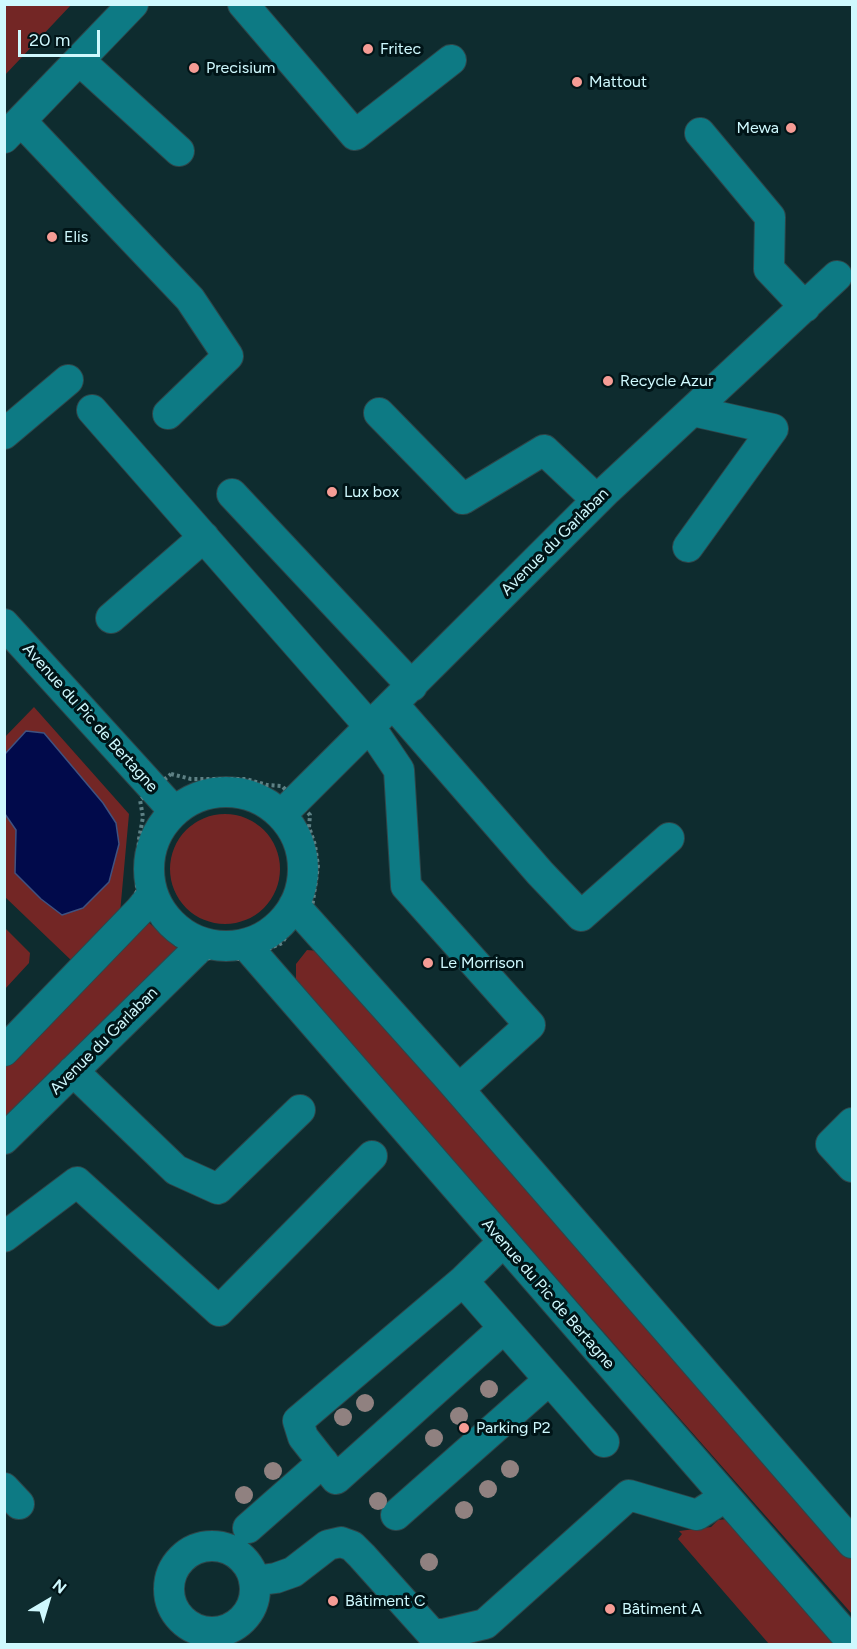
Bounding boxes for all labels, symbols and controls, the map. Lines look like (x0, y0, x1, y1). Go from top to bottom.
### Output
scale bar (21, 18, 104, 56)
text: 20 m (29, 29, 70, 51)
place label: Fritec (380, 39, 421, 59)
marker: Fritec (361, 42, 375, 56)
place label: Precisium (206, 58, 275, 78)
marker: Precisium (187, 61, 201, 75)
place label: Mattout (589, 72, 647, 92)
marker: Mattout (570, 75, 584, 89)
place label: Mewa (736, 118, 779, 138)
marker: Mewa (784, 121, 798, 135)
place label: Elis (64, 227, 88, 247)
marker: Elis (45, 230, 59, 244)
place label: Recycle Azur (620, 371, 713, 391)
marker: Recycle Azur (601, 374, 615, 388)
place label: Lux box (344, 482, 399, 502)
street label: Avenue du Garlaban (497, 484, 613, 600)
marker: Lux box (325, 485, 339, 499)
street label: Avenue du Pic de Bertagne (18, 640, 162, 796)
place label: Le Morrison (440, 953, 524, 973)
marker: Le Morrison (421, 956, 435, 970)
street label: Avenue du Garlaban (46, 983, 162, 1099)
street label: Avenue du Pic de Bertagne (477, 1215, 619, 1373)
place label: Parking P2 (476, 1418, 551, 1438)
marker: Parking P2 (457, 1421, 471, 1435)
north arrow (18, 1571, 78, 1631)
text: N (49, 1575, 70, 1598)
place label: Bâtiment C (345, 1591, 425, 1611)
marker: Bâtiment C (326, 1594, 340, 1608)
place label: Bâtiment A (622, 1599, 702, 1619)
marker: Bâtiment A (603, 1602, 617, 1616)

